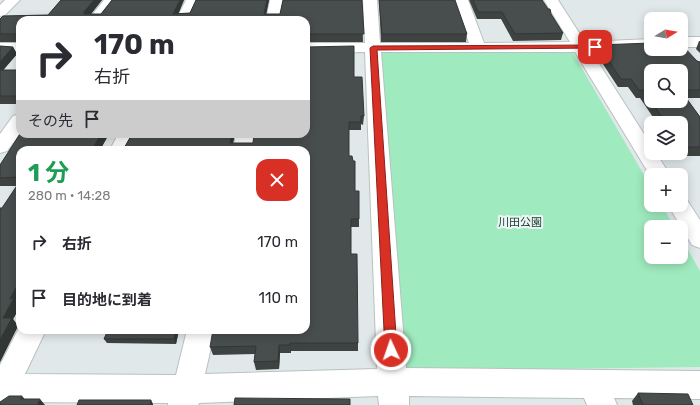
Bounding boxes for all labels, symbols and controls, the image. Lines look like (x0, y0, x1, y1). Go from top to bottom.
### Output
north arrow (644, 12, 688, 56)
map controls (644, 12, 688, 264)
text: 170 m (94, 28, 175, 61)
pin (578, 30, 612, 64)
icon: right (28, 32, 80, 84)
icon: arrive (584, 36, 606, 58)
button: search (644, 64, 688, 108)
text: 右折 (94, 66, 130, 88)
icon: arrive (81, 108, 103, 130)
text: その先 (28, 112, 73, 130)
button: layers (644, 116, 688, 160)
text: 1 分 (28, 159, 69, 187)
button: close (256, 159, 298, 201)
button: + (644, 168, 688, 212)
text: 280 m · 14:28 (28, 188, 110, 203)
park label: 川田公園 (498, 216, 542, 229)
button: − (644, 220, 688, 264)
icon: right (28, 231, 50, 253)
text: 170 m (257, 233, 298, 251)
text: 右折 (62, 235, 92, 253)
icon: arrive (28, 287, 50, 309)
text: 110 m (259, 289, 298, 307)
text: 目的地に到着 (62, 291, 152, 309)
position arrow (370, 329, 412, 371)

